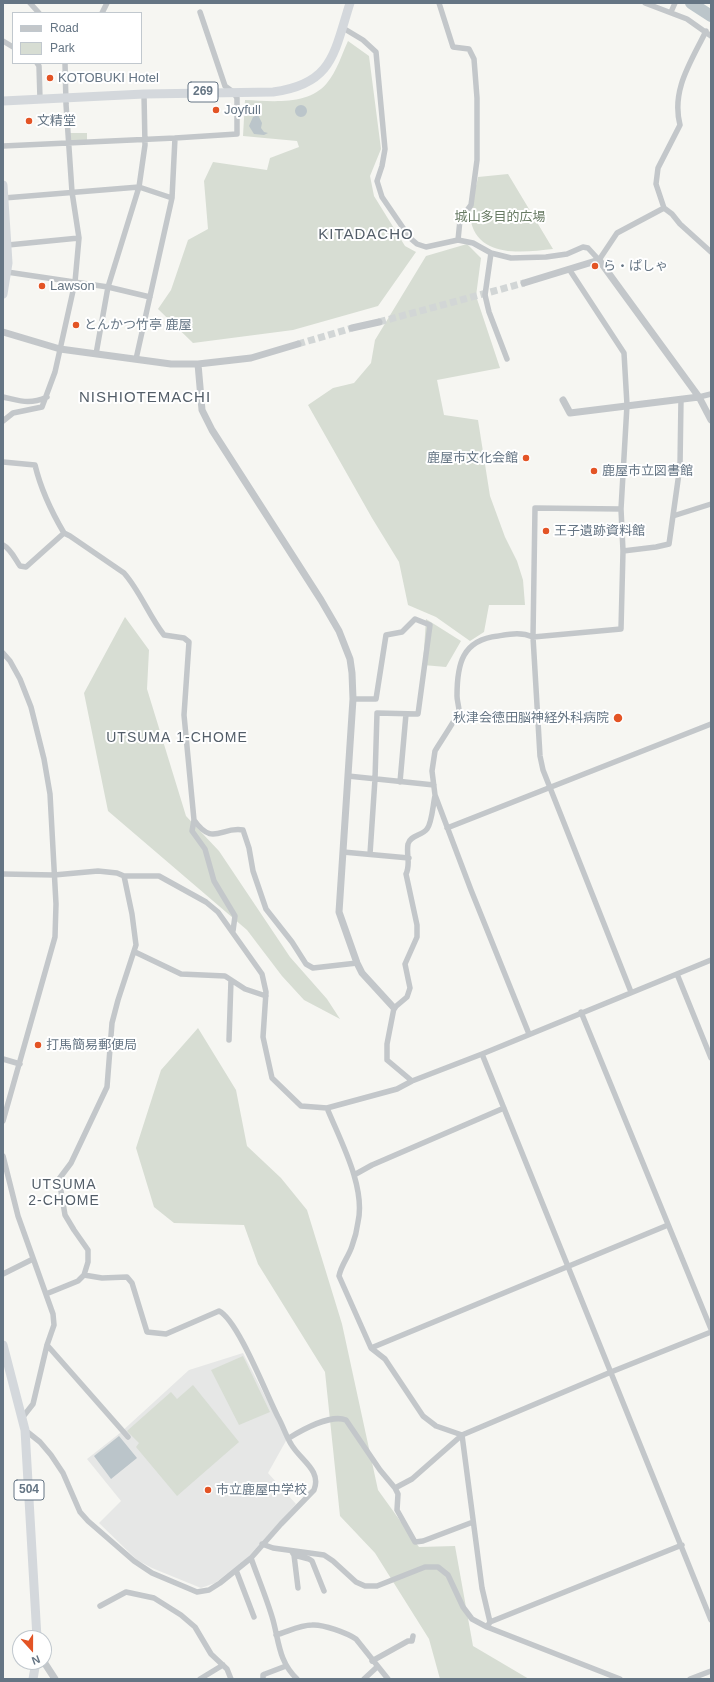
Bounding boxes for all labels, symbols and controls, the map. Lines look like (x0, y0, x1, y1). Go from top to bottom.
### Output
legend (12, 12, 142, 64)
text: Road (50, 21, 79, 35)
text: Park (50, 41, 75, 55)
place label: KOTOBUKI Hotel (58, 70, 159, 86)
marker: KOTOBUKI Hotel (45, 73, 55, 83)
road number: 269 (188, 82, 218, 102)
place label: Joyfull (224, 102, 261, 118)
marker: Joyfull (211, 105, 221, 115)
place label: 文精堂 (37, 113, 76, 129)
marker: 文精堂 (24, 116, 34, 126)
park label: 城山多目的広場 (455, 209, 545, 225)
district label: KITADACHO (318, 226, 414, 244)
place label: ら・ぱしゃ (603, 258, 668, 274)
marker: ら・ぱしゃ (590, 261, 600, 271)
place label: Lawson (50, 278, 95, 294)
marker: Lawson (37, 281, 47, 291)
place label: とんかつ竹亭 鹿屋 (84, 317, 192, 333)
marker: とんかつ竹亭 鹿屋 (71, 320, 81, 330)
district label: NISHIOTEMACHI (79, 389, 211, 407)
place label: 鹿屋市文化会館 (427, 450, 518, 466)
marker: 鹿屋市文化会館 (521, 453, 531, 463)
place label: 鹿屋市立図書館 (602, 463, 693, 479)
marker: 鹿屋市立図書館 (589, 466, 599, 476)
place label: 王子遺跡資料館 (554, 523, 645, 539)
marker: 王子遺跡資料館 (541, 526, 551, 536)
place label: 秋津会徳田脳神経外科病院 (453, 710, 609, 726)
marker: 秋津会徳田脳神経外科病院 (612, 712, 624, 724)
district label: UTSUMA 1-CHOME (106, 730, 248, 746)
place label: 打馬簡易郵便局 (46, 1037, 137, 1053)
marker: 打馬簡易郵便局 (33, 1040, 43, 1050)
district label: UTSUMA 2-CHOME (28, 1177, 100, 1210)
road number: 504 (14, 1480, 44, 1500)
place label: 市立鹿屋中学校 (216, 1482, 307, 1498)
marker: 市立鹿屋中学校 (203, 1485, 213, 1495)
north arrow (12, 1630, 52, 1670)
text: N (30, 1653, 42, 1667)

